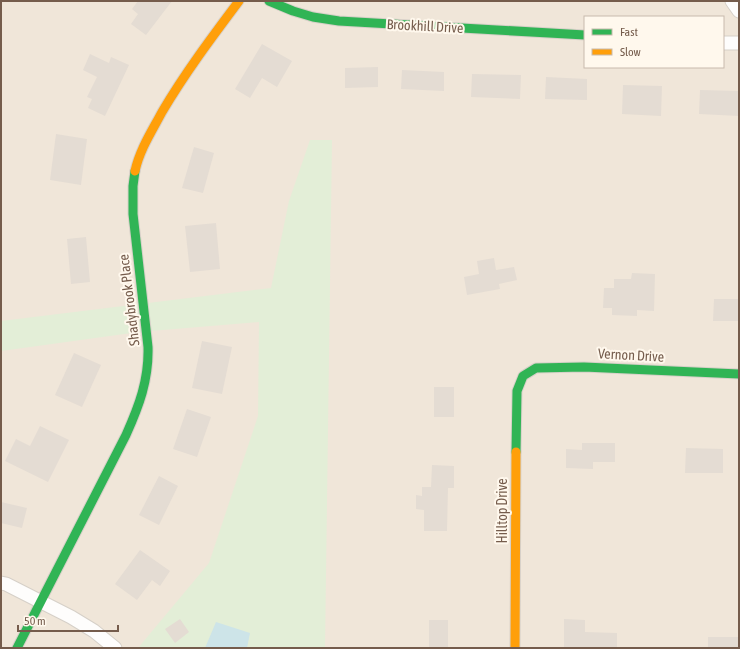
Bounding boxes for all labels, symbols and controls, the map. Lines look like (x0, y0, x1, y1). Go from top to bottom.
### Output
street label: Brookhill Drive (386, 16, 464, 36)
legend (584, 16, 724, 68)
text: Fast (620, 25, 638, 39)
text: Slow (620, 45, 641, 59)
street label: Shadybrook Place (115, 253, 143, 347)
street label: Vernon Drive (598, 345, 664, 365)
street label: Hilltop Drive (494, 479, 510, 543)
scale bar (18, 607, 118, 633)
text: 50 m (24, 614, 46, 628)

